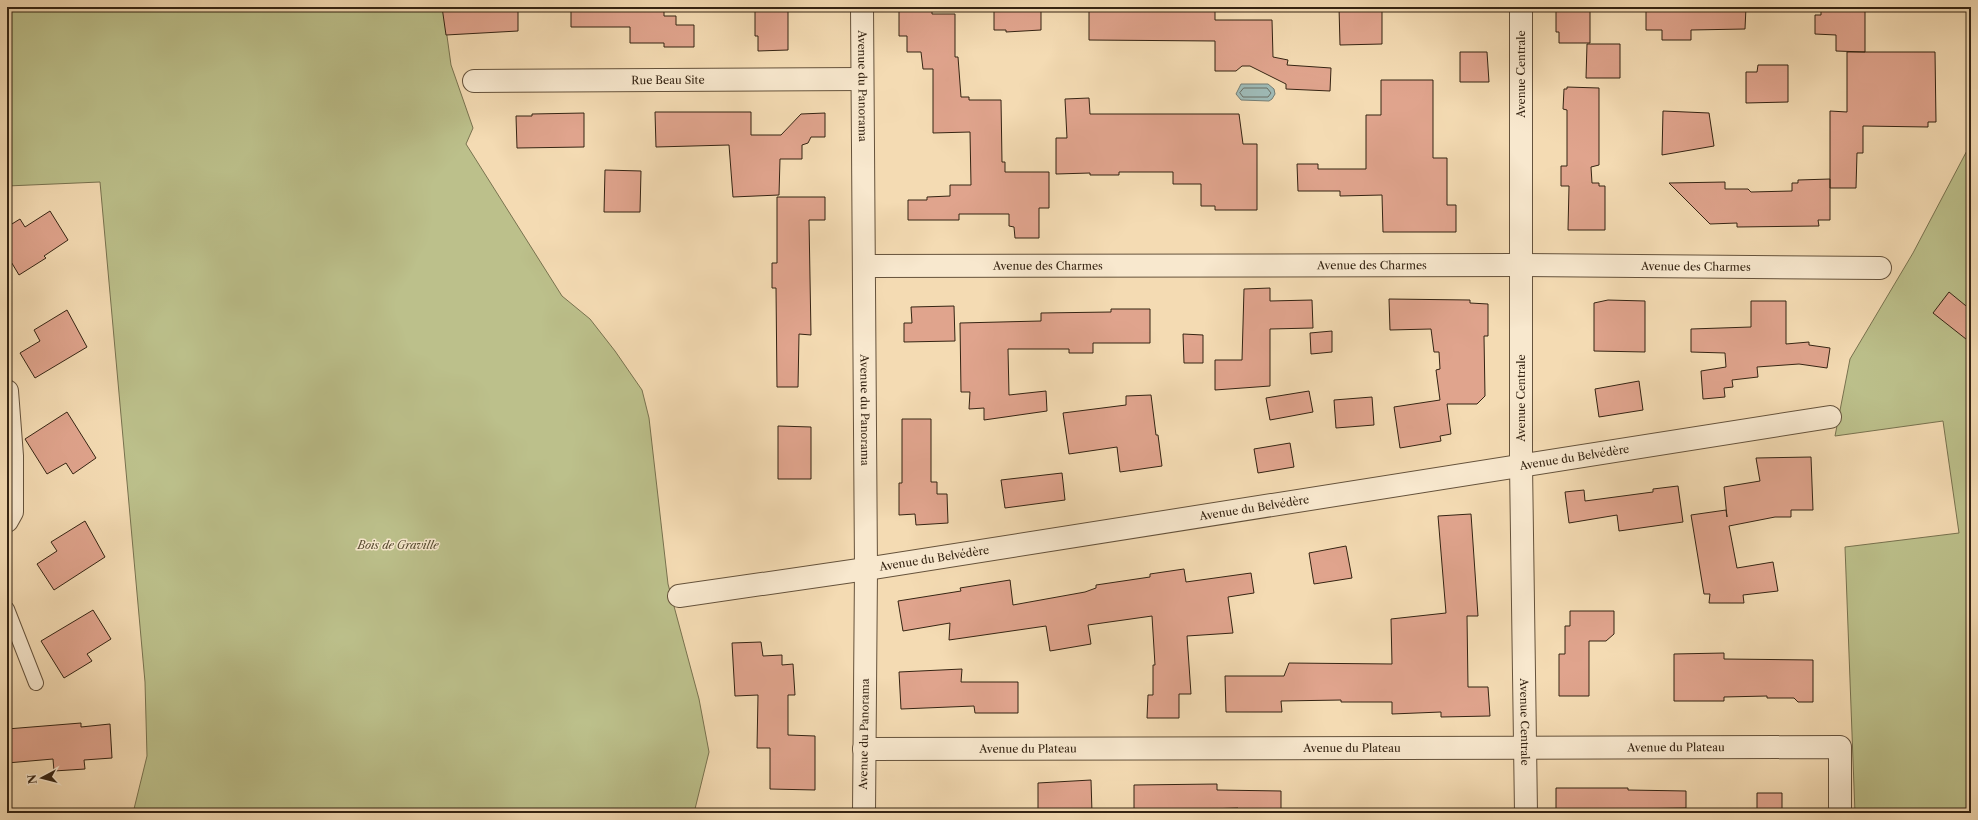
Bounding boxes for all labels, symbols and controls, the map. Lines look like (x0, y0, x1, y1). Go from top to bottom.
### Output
street label: Avenue du Panorama (855, 29, 870, 142)
street label: Avenue Centrale (1514, 30, 1528, 119)
street label: Rue Beau Site (631, 73, 705, 87)
street label: Avenue des Charmes (1316, 258, 1427, 272)
street label: Avenue des Charmes (992, 259, 1103, 273)
street label: Avenue des Charmes (1640, 259, 1751, 274)
street label: Avenue du Panorama (857, 353, 872, 466)
street label: Avenue Centrale (1514, 354, 1528, 443)
street label: Avenue du Belvédère (1517, 442, 1630, 473)
street label: Avenue du Belvédère (1197, 492, 1310, 523)
park label: Bois de Graville (356, 538, 439, 552)
street label: Avenue du Belvédère (877, 543, 990, 574)
street label: Avenue Centrale (1517, 677, 1532, 766)
street label: Avenue du Panorama (856, 678, 872, 791)
street label: Avenue du Plateau (1626, 740, 1725, 754)
street label: Avenue du Plateau (1302, 741, 1401, 755)
street label: Avenue du Plateau (978, 742, 1077, 756)
north arrow (22, 758, 62, 798)
text: N (24, 773, 40, 785)

